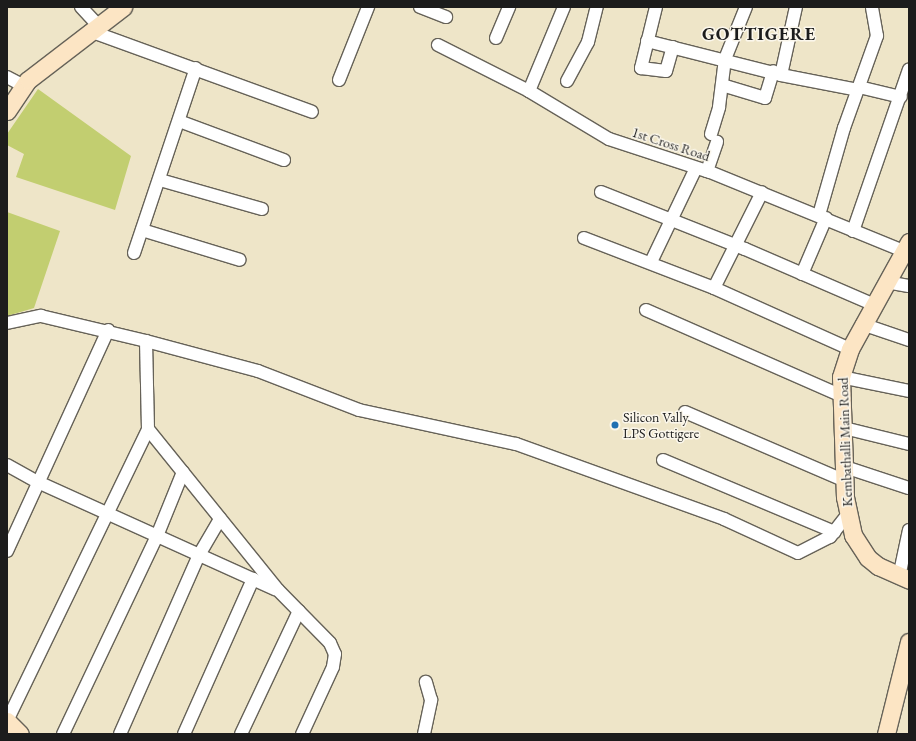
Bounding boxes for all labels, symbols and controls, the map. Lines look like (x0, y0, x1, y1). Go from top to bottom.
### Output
district label: GOTTIGERE (702, 23, 816, 45)
street label: 1st Cross Road (630, 123, 712, 165)
street label: Kembathalli Main Road (834, 377, 856, 507)
place label: Silicon Vally LPS Gottigere (623, 409, 699, 442)
marker: Silicon Vally LPS Gottigere (610, 420, 620, 430)

